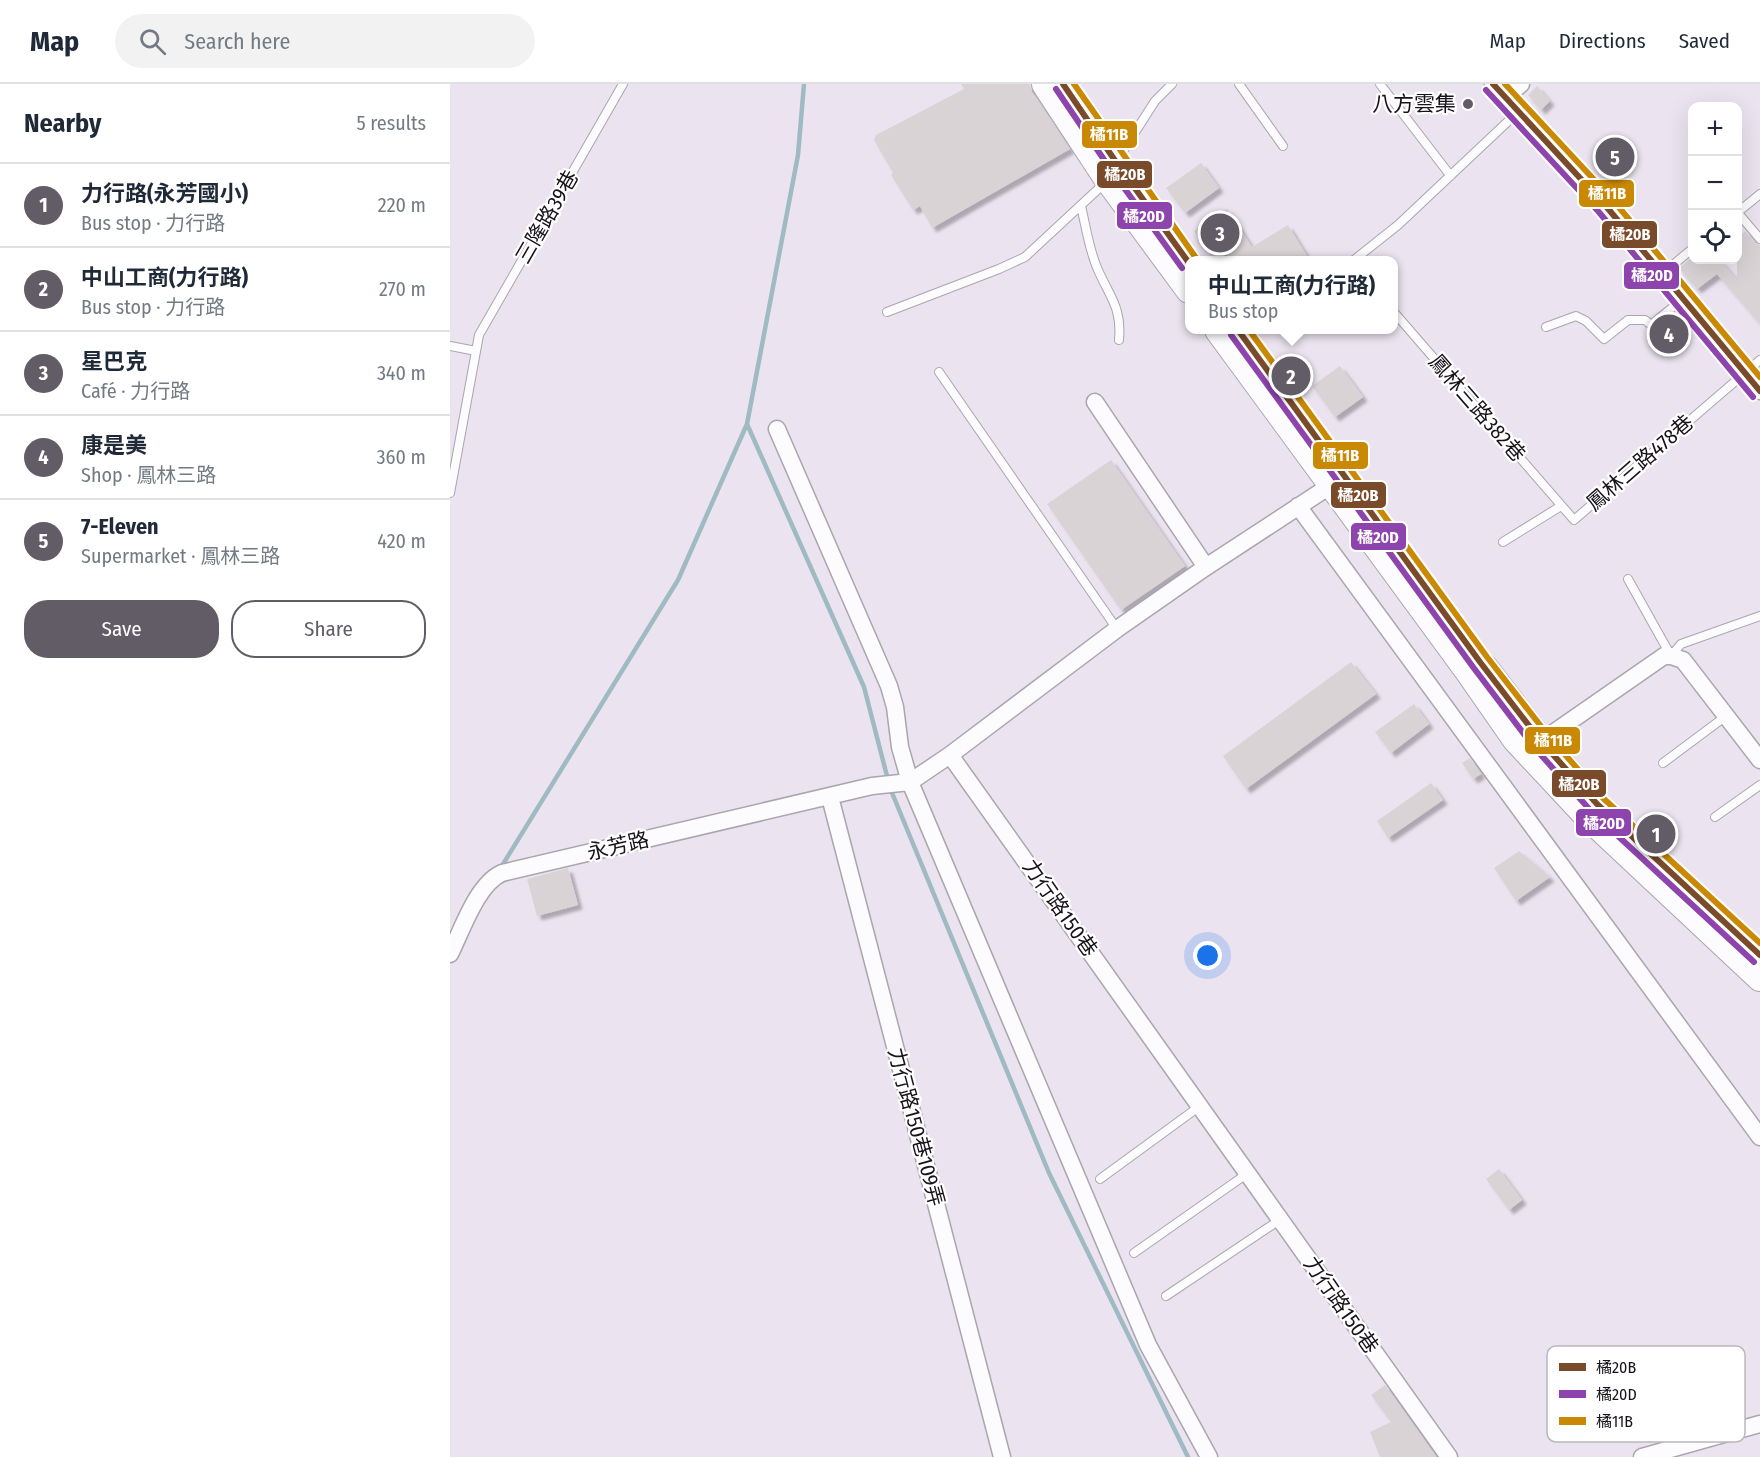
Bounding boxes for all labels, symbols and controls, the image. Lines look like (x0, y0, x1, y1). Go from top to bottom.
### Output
search box (115, 14, 535, 68)
text: Map (30, 25, 79, 58)
icon: search (136, 25, 169, 58)
text: Search here (184, 28, 290, 55)
text: Map (1489, 28, 1526, 54)
text: Directions (1559, 28, 1646, 54)
text: Saved (1679, 28, 1730, 54)
place label: 八方雲集 (1372, 91, 1456, 117)
marker: 八方雲集 (1461, 97, 1475, 111)
map controls (1688, 102, 1742, 264)
button: + (1688, 102, 1742, 156)
text: Nearby (24, 108, 101, 139)
text: 5 results (356, 111, 426, 135)
line badge: 橘11B (1081, 120, 1138, 149)
text: 橘11B (1089, 125, 1128, 144)
pin: 5 (1596, 134, 1634, 180)
button: − (1688, 156, 1742, 210)
line badge: 橘20B (1096, 160, 1153, 189)
text: 橘20B (1103, 165, 1146, 184)
street label: 三隆路39巷 (510, 166, 584, 268)
line badge: 橘11B (1578, 179, 1635, 208)
text: 力行路(永芳國小) (81, 180, 248, 207)
text: 橘11B (1587, 184, 1626, 203)
text: 1 (39, 193, 48, 217)
text: 220 m (378, 193, 426, 217)
line badge: 橘20D (1116, 201, 1173, 230)
text: 橘20D (1122, 207, 1165, 226)
pin: 3 (1200, 210, 1240, 256)
button: locate (1688, 210, 1742, 264)
text: Bus stop · 力行路 (81, 211, 225, 235)
line badge: 橘20B (1601, 220, 1658, 249)
text: 橘20B (1608, 225, 1651, 244)
popup (1185, 256, 1398, 334)
line badge: 橘20D (1623, 261, 1680, 290)
text: 中山工商(力行路) (81, 264, 248, 291)
text: 橘20D (1630, 266, 1673, 285)
text: 中山工商(力行路) (1208, 272, 1375, 299)
text: 2 (39, 277, 48, 301)
text: 270 m (379, 277, 426, 301)
text: Bus stop · 力行路 (81, 295, 225, 319)
text: Bus stop (1208, 299, 1278, 323)
pin: 4 (1650, 312, 1688, 356)
text: 星巴克 (81, 348, 147, 375)
street label: 鳳林三路382巷 (1423, 349, 1531, 467)
pin: 2 (1272, 354, 1310, 398)
text: 3 (39, 361, 48, 385)
text: 340 m (377, 361, 426, 385)
text: Café · 力行路 (81, 379, 190, 403)
street label: 鳳林三路478巷 (1581, 409, 1699, 517)
text: 康是美 (81, 432, 147, 459)
line badge: 橘11B (1312, 441, 1369, 470)
text: 4 (38, 445, 49, 469)
text: 360 m (377, 445, 426, 469)
text: 橘11B (1320, 446, 1359, 465)
text: Shop · 鳳林三路 (81, 463, 216, 487)
line badge: 橘20B (1330, 481, 1387, 509)
text: 橘20B (1336, 486, 1379, 505)
text: 7-Eleven (81, 513, 159, 540)
line badge: 橘20D (1350, 522, 1407, 551)
text: 橘20D (1356, 528, 1399, 547)
text: 5 (39, 529, 48, 553)
text: 420 m (377, 529, 426, 553)
text: Supermarket · 鳳林三路 (81, 544, 280, 568)
button: Save (24, 600, 219, 658)
button: Share (231, 600, 426, 658)
line badge: 橘11B (1524, 726, 1581, 755)
text: 橘11B (1533, 731, 1572, 750)
line badge: 橘20B (1551, 769, 1607, 798)
text: 橘20B (1557, 775, 1600, 794)
line badge: 橘20D (1575, 808, 1632, 837)
pin: 1 (1636, 812, 1676, 856)
text: 橘20D (1582, 814, 1625, 833)
street label: 永芳路 (584, 826, 652, 866)
street label: 力行路150巷 (1017, 854, 1103, 962)
your location (1193, 941, 1222, 970)
street label: 力行路150巷109弄 (882, 1045, 950, 1209)
street label: 力行路150巷 (1298, 1251, 1384, 1359)
legend (1547, 1346, 1745, 1442)
text: 橘20B (1596, 1358, 1636, 1377)
text: 橘20D (1596, 1385, 1637, 1404)
text: 橘11B (1596, 1412, 1633, 1431)

